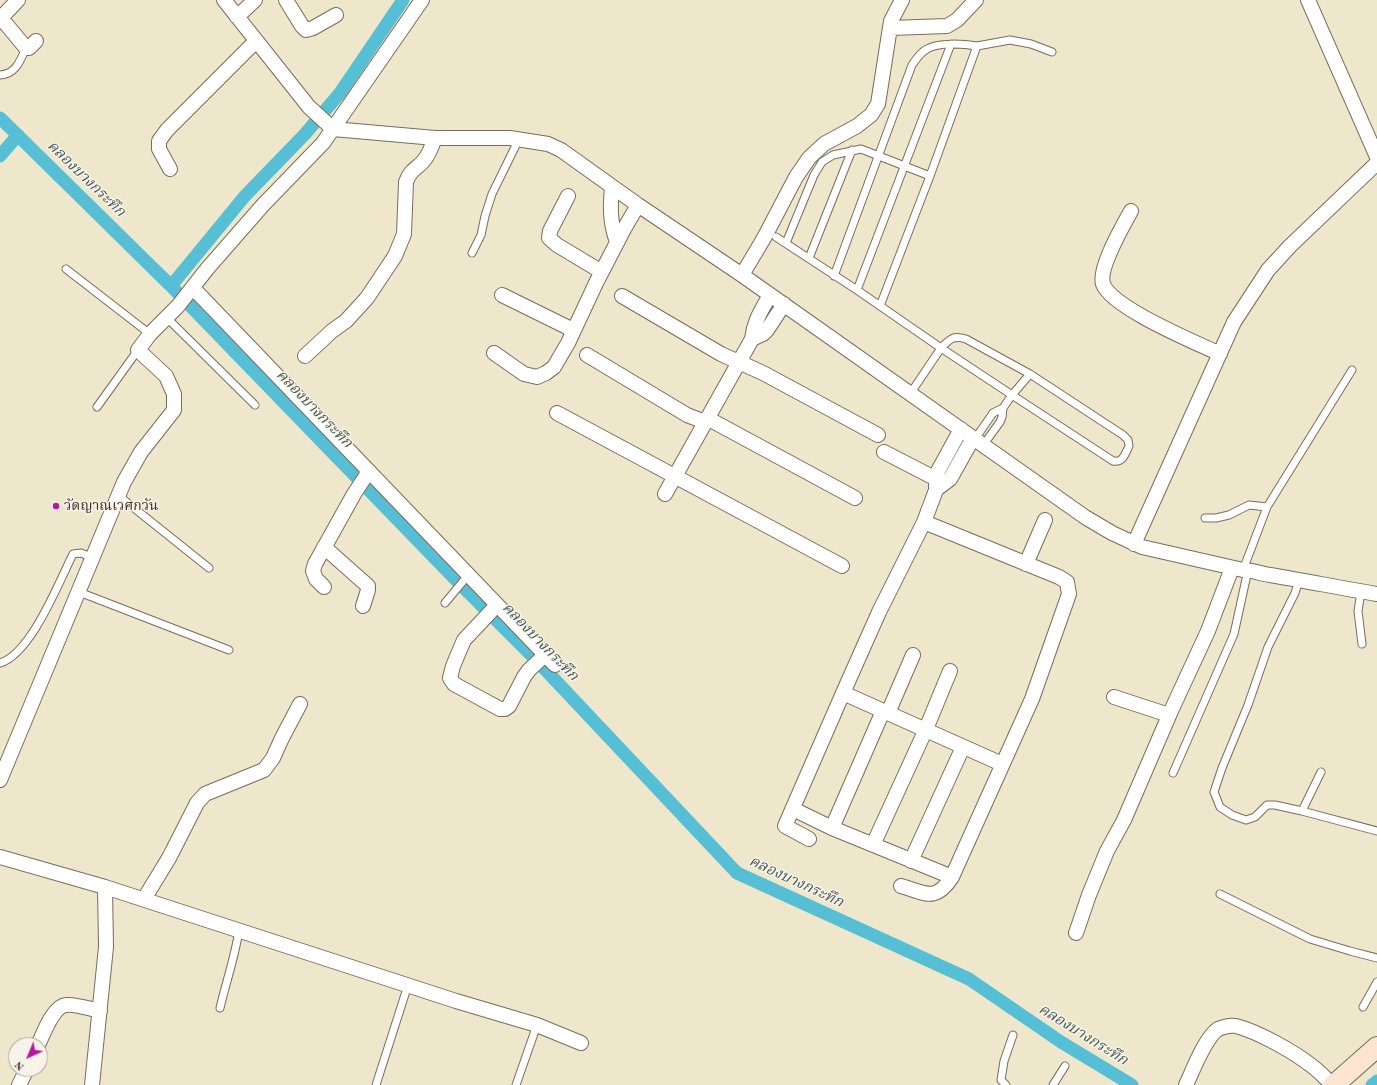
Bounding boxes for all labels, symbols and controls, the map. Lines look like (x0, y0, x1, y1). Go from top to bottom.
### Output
water label: คลองบางกระทึก (43, 137, 129, 221)
water label: คลองบางกระทึก (272, 366, 356, 452)
place label: วัดญาณเวศกวัน (64, 498, 158, 514)
marker: วัดญาณเวศกวัน (51, 501, 61, 511)
water label: คลองบางกระทึก (498, 599, 582, 685)
water label: คลองบางกระทึก (746, 852, 846, 912)
water label: คลองบางกระทึก (1035, 1000, 1131, 1070)
north arrow (8, 1037, 48, 1077)
text: N (13, 1058, 27, 1072)

